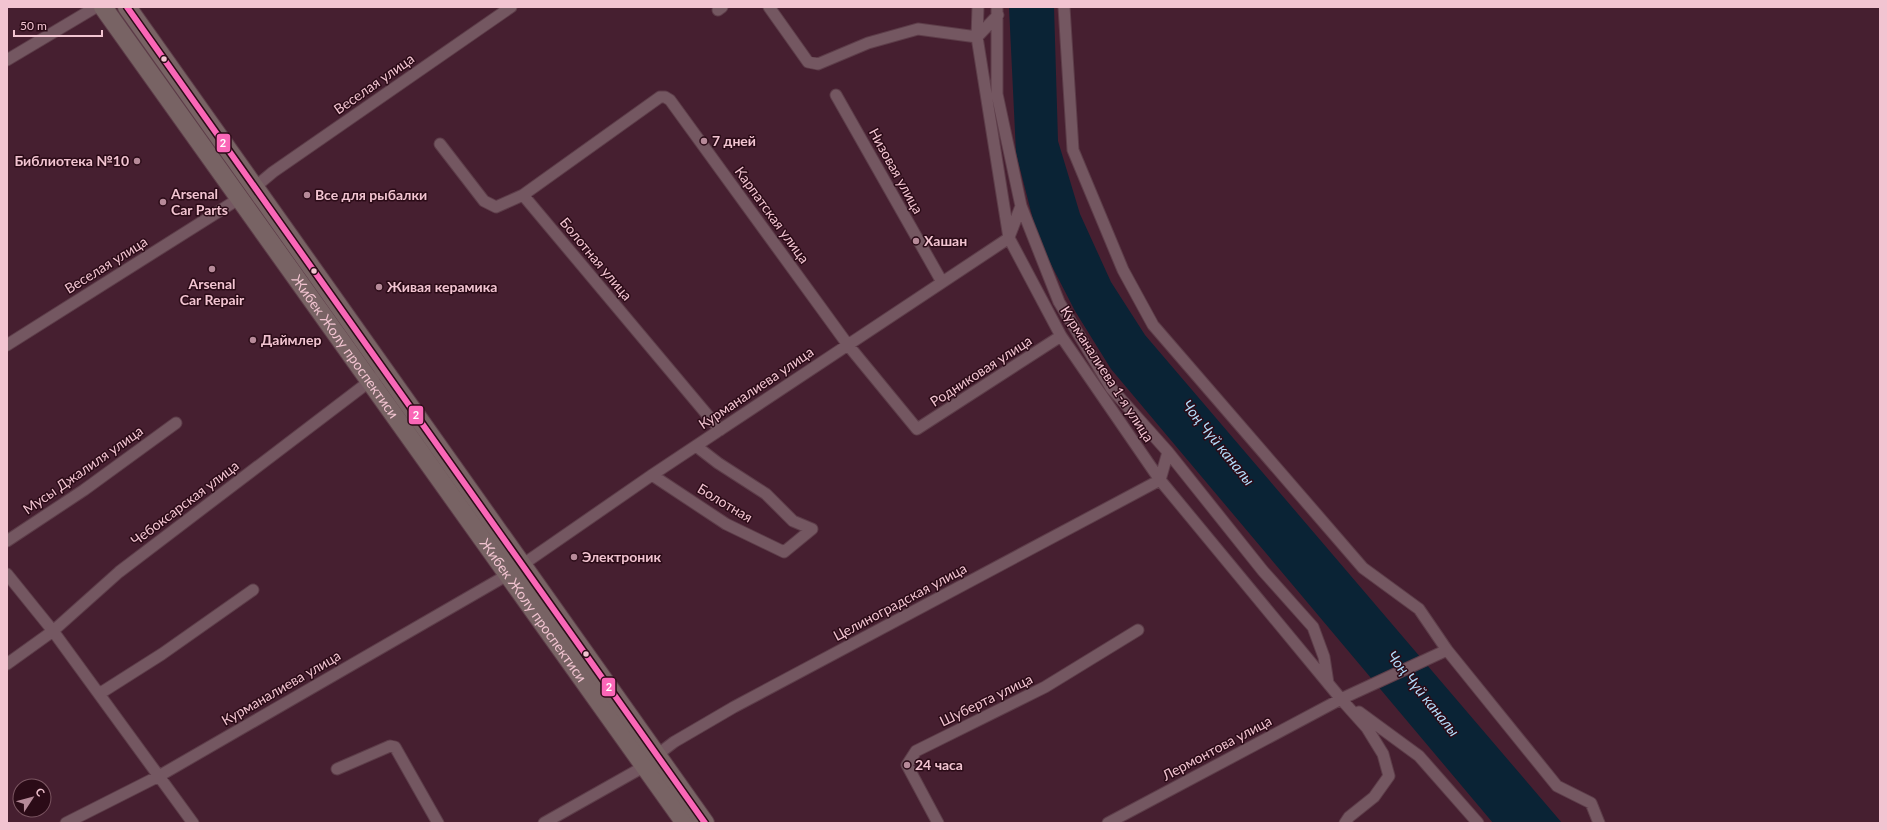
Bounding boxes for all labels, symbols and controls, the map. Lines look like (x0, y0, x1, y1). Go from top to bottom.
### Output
scale bar (14, 12, 102, 38)
text: 50 m (20, 18, 47, 33)
street label: Веселая улица (330, 50, 417, 118)
unlabelled marker (159, 54, 169, 64)
street label: Низовая улица (866, 125, 927, 217)
place label: 7 дней (712, 132, 756, 149)
line badge: 2 (216, 133, 231, 153)
text: 2 (220, 136, 226, 149)
marker: 7 дней (699, 136, 709, 146)
place label: Библиотека №10 (14, 152, 129, 169)
marker: Библиотека №10 (132, 156, 142, 166)
street label: Карпатская улица (732, 163, 813, 266)
place label: Arsenal Car Parts (170, 185, 228, 218)
place label: Все для рыбалки (315, 186, 427, 203)
marker: Все для рыбалки (302, 190, 312, 200)
marker: Arsenal Car Parts (158, 197, 168, 207)
street label: Болотная улица (557, 214, 636, 304)
street label: Веселая улица (61, 232, 150, 297)
place label: Хашан (924, 232, 967, 249)
marker: Хашан (911, 236, 921, 246)
marker: Arsenal Car Repair (207, 264, 217, 274)
unlabelled marker (309, 266, 319, 276)
street label: Жибек Жолу проспектиси (289, 271, 403, 421)
place label: Arsenal Car Repair (180, 275, 245, 308)
place label: Живая керамика (387, 278, 497, 295)
marker: Живая керамика (374, 282, 384, 292)
street label: Курманалиева 1-я улица (1057, 303, 1158, 445)
place label: Даймлер (261, 331, 321, 348)
street label: Родниковая улица (927, 331, 1035, 410)
marker: Даймлер (248, 335, 258, 345)
street label: Курманалиева улица (695, 343, 816, 432)
water label: Чоң Чүй каналы (1179, 396, 1259, 489)
line badge: 2 (408, 405, 424, 425)
text: 2 (413, 408, 419, 421)
street label: Мусы Джалиля улица (20, 422, 146, 517)
street label: Чебоксарская улица (127, 456, 242, 549)
street label: Болотная (695, 480, 756, 526)
street label: Жибек Жолу проспектиси (477, 535, 591, 685)
place label: Электроник (582, 548, 661, 565)
marker: Электроник (569, 552, 579, 562)
street label: Целиноградская улица (830, 559, 969, 644)
street label: Курманалиева улица (218, 646, 343, 729)
water label: Чоң Чүй каналы (1384, 647, 1464, 740)
unlabelled marker (581, 649, 591, 659)
street label: Шуберта улица (937, 670, 1035, 729)
line badge: 2 (601, 677, 616, 697)
text: 2 (606, 680, 612, 693)
street label: Лермонтова улица (1158, 712, 1274, 784)
place label: 24 часа (915, 756, 963, 773)
marker: 24 часа (902, 760, 912, 770)
north arrow (12, 778, 52, 818)
text: С (33, 785, 48, 799)

